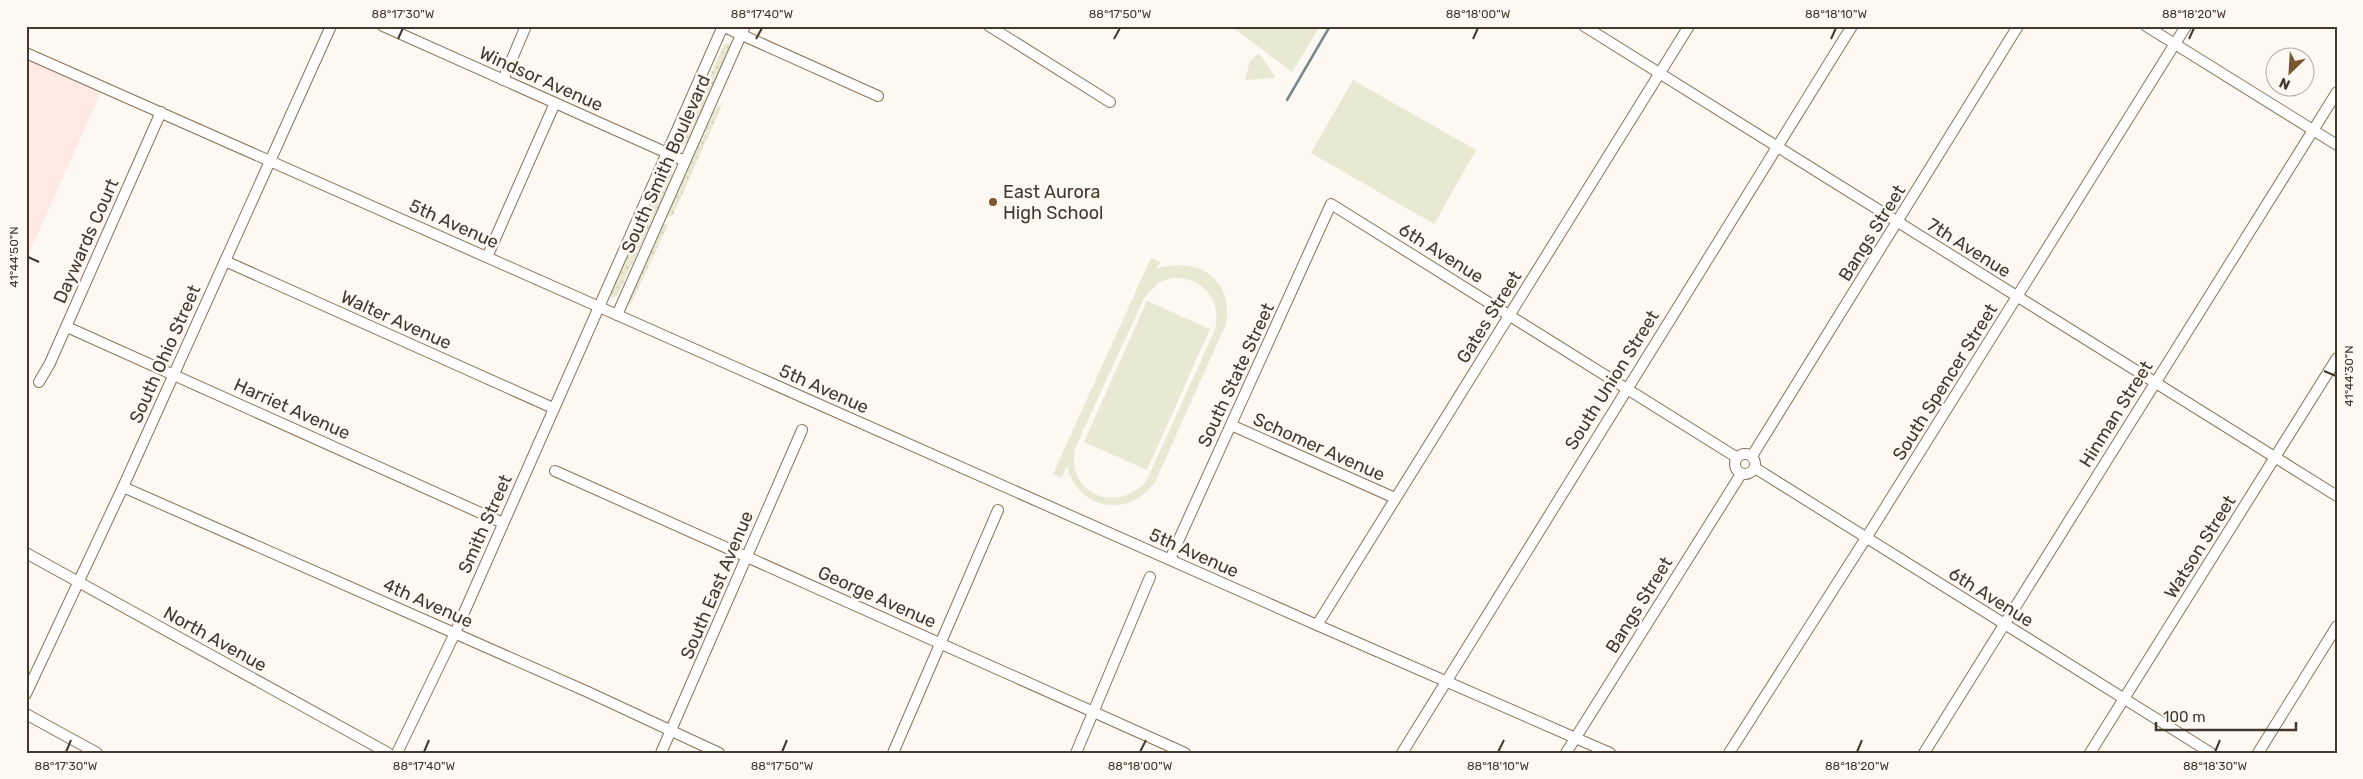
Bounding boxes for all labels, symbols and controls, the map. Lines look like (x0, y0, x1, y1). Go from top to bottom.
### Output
text: 88°17'30"W (372, 7, 435, 21)
text: 88°17'40"W (731, 7, 794, 21)
text: 88°17'50"W (1089, 7, 1152, 21)
text: 88°18'00"W (1446, 7, 1511, 21)
text: 88°18'10"W (1805, 7, 1867, 21)
text: 88°18'20"W (2162, 7, 2226, 21)
street label: Windsor Avenue (476, 42, 606, 116)
north arrow (2266, 48, 2316, 98)
street label: South Smith Boulevard (617, 71, 715, 257)
text: N (2277, 73, 2293, 93)
street label: Daywards Court (49, 175, 123, 307)
place label: East Aurora High School (1003, 181, 1103, 224)
street label: Bangs Street (1834, 181, 1910, 285)
street label: 5th Avenue (406, 194, 502, 254)
marker: East Aurora High School (987, 196, 999, 208)
street label: 7th Avenue (1923, 214, 2015, 282)
street label: 6th Avenue (1395, 218, 1487, 288)
text: 41°44'50"N (7, 226, 21, 288)
street label: Gates Street (1452, 267, 1526, 367)
street label: South Ohio Street (125, 281, 205, 427)
street label: Walter Avenue (337, 286, 455, 354)
street label: South State Street (1193, 299, 1279, 451)
street label: South Spencer Street (1888, 300, 2002, 464)
street label: South Union Street (1560, 306, 1664, 454)
text: 41°44'30"N (2342, 345, 2356, 407)
street label: Hinman Street (2074, 357, 2158, 471)
street label: 5th Avenue (776, 359, 872, 419)
street label: Harriet Avenue (230, 374, 354, 444)
street label: Schomer Avenue (1250, 408, 1388, 486)
street label: Smith Street (453, 471, 517, 577)
street label: Watson Street (2159, 491, 2241, 603)
street label: South East Avenue (676, 508, 758, 662)
street label: 5th Avenue (1146, 523, 1242, 583)
street label: Bangs Street (1601, 553, 1677, 657)
street label: George Avenue (814, 561, 940, 633)
street label: 6th Avenue (1945, 562, 2037, 632)
street label: 4th Avenue (380, 573, 476, 633)
street label: North Avenue (160, 602, 270, 676)
scale bar (2156, 699, 2296, 731)
text: 100 m (2163, 708, 2205, 726)
text: 88°17'30"W (35, 759, 98, 773)
text: 88°17'40"W (393, 759, 456, 773)
text: 88°17'50"W (751, 759, 814, 773)
text: 88°18'00"W (1108, 759, 1173, 773)
text: 88°18'10"W (1467, 759, 1529, 773)
text: 88°18'20"W (1825, 759, 1889, 773)
text: 88°18'30"W (2183, 759, 2247, 773)

